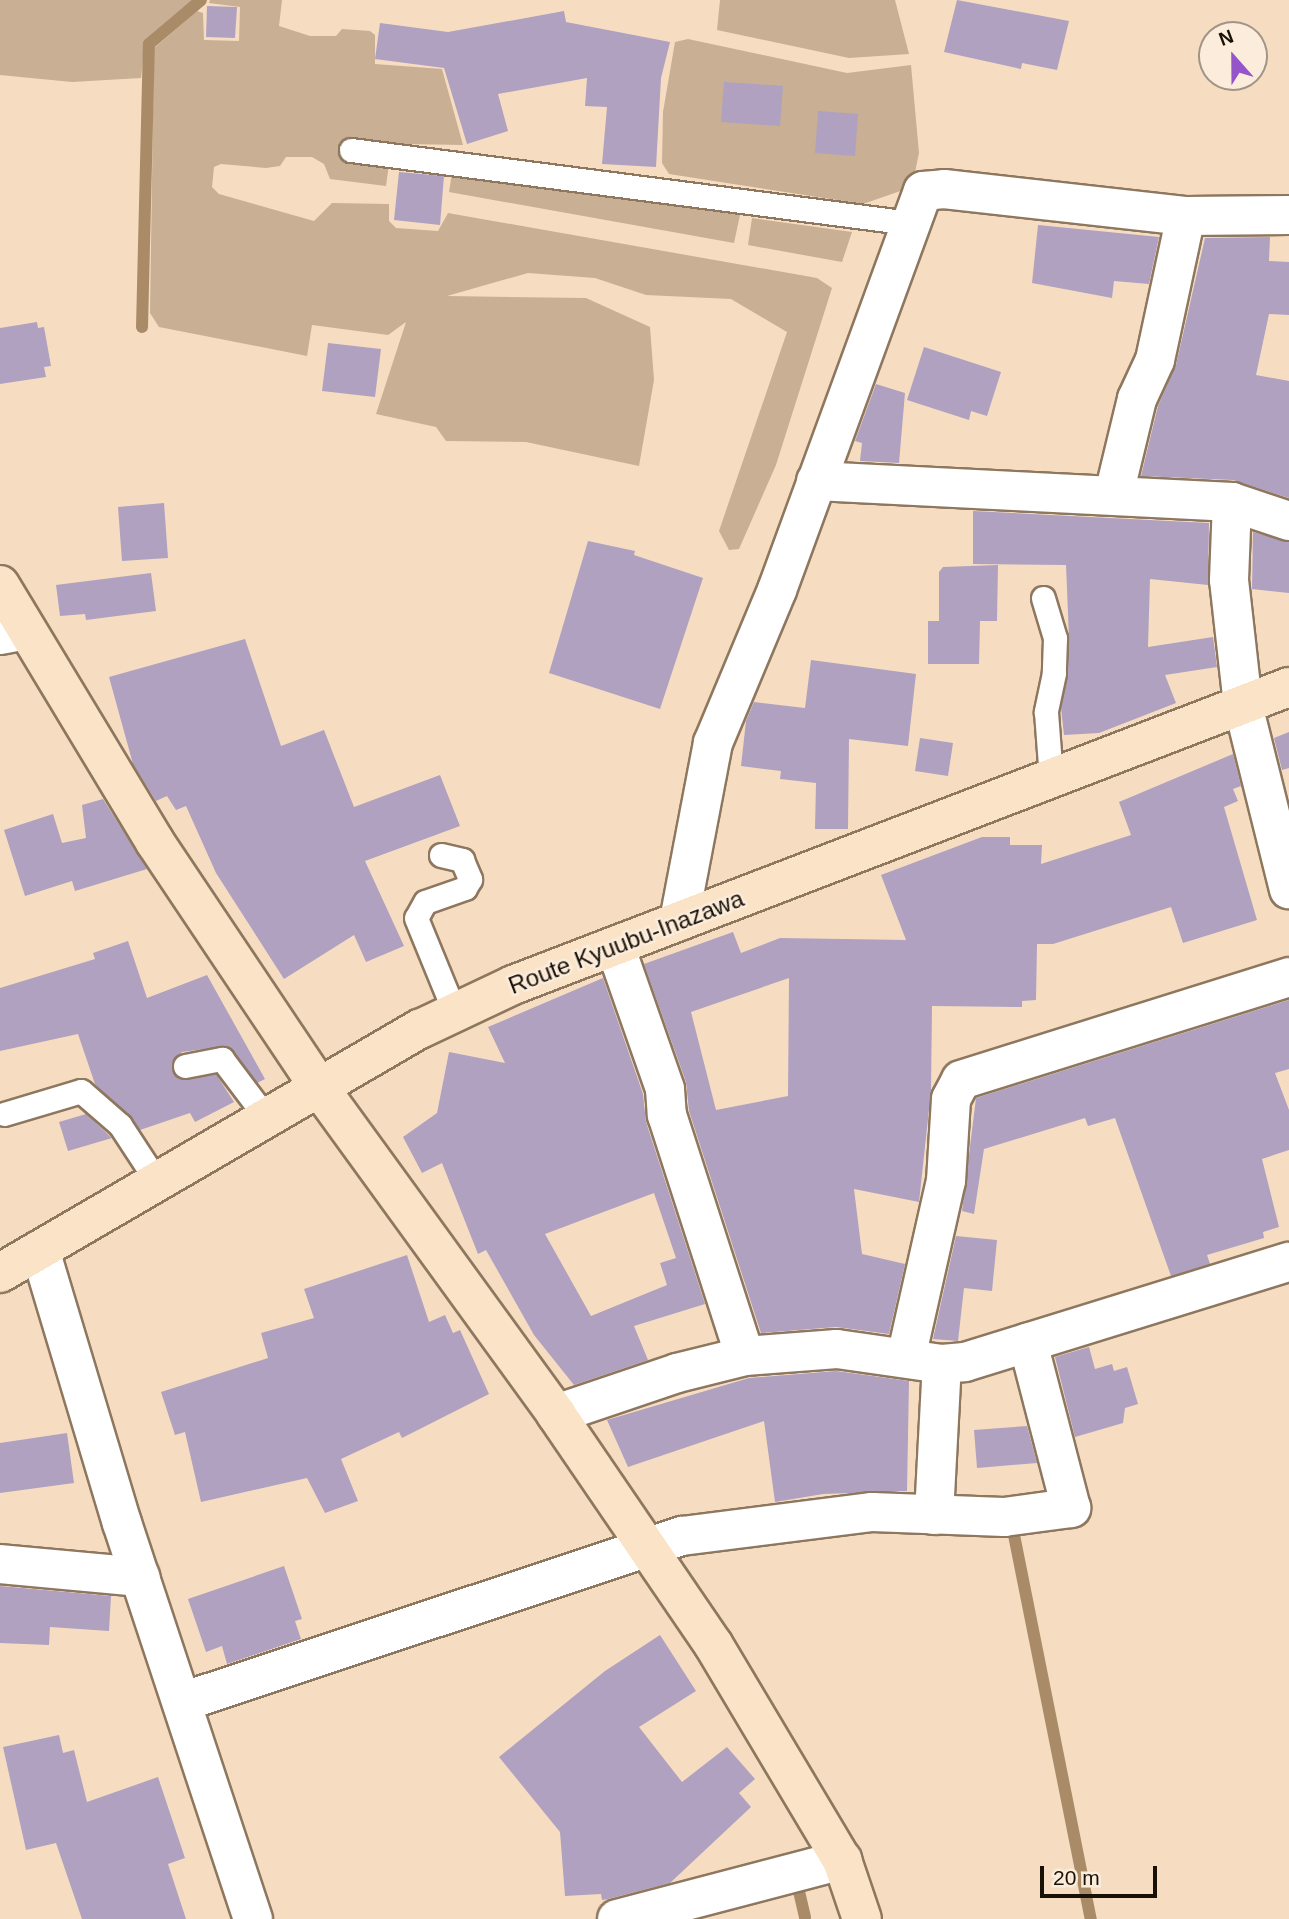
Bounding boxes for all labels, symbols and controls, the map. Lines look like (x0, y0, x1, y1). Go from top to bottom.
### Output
north arrow (1198, 21, 1268, 91)
text: N (1216, 26, 1236, 50)
street label: Route Kyuubu-Inazawa (504, 884, 748, 1000)
scale bar (1044, 1853, 1161, 1897)
text: 20 m (1053, 1866, 1100, 1889)

